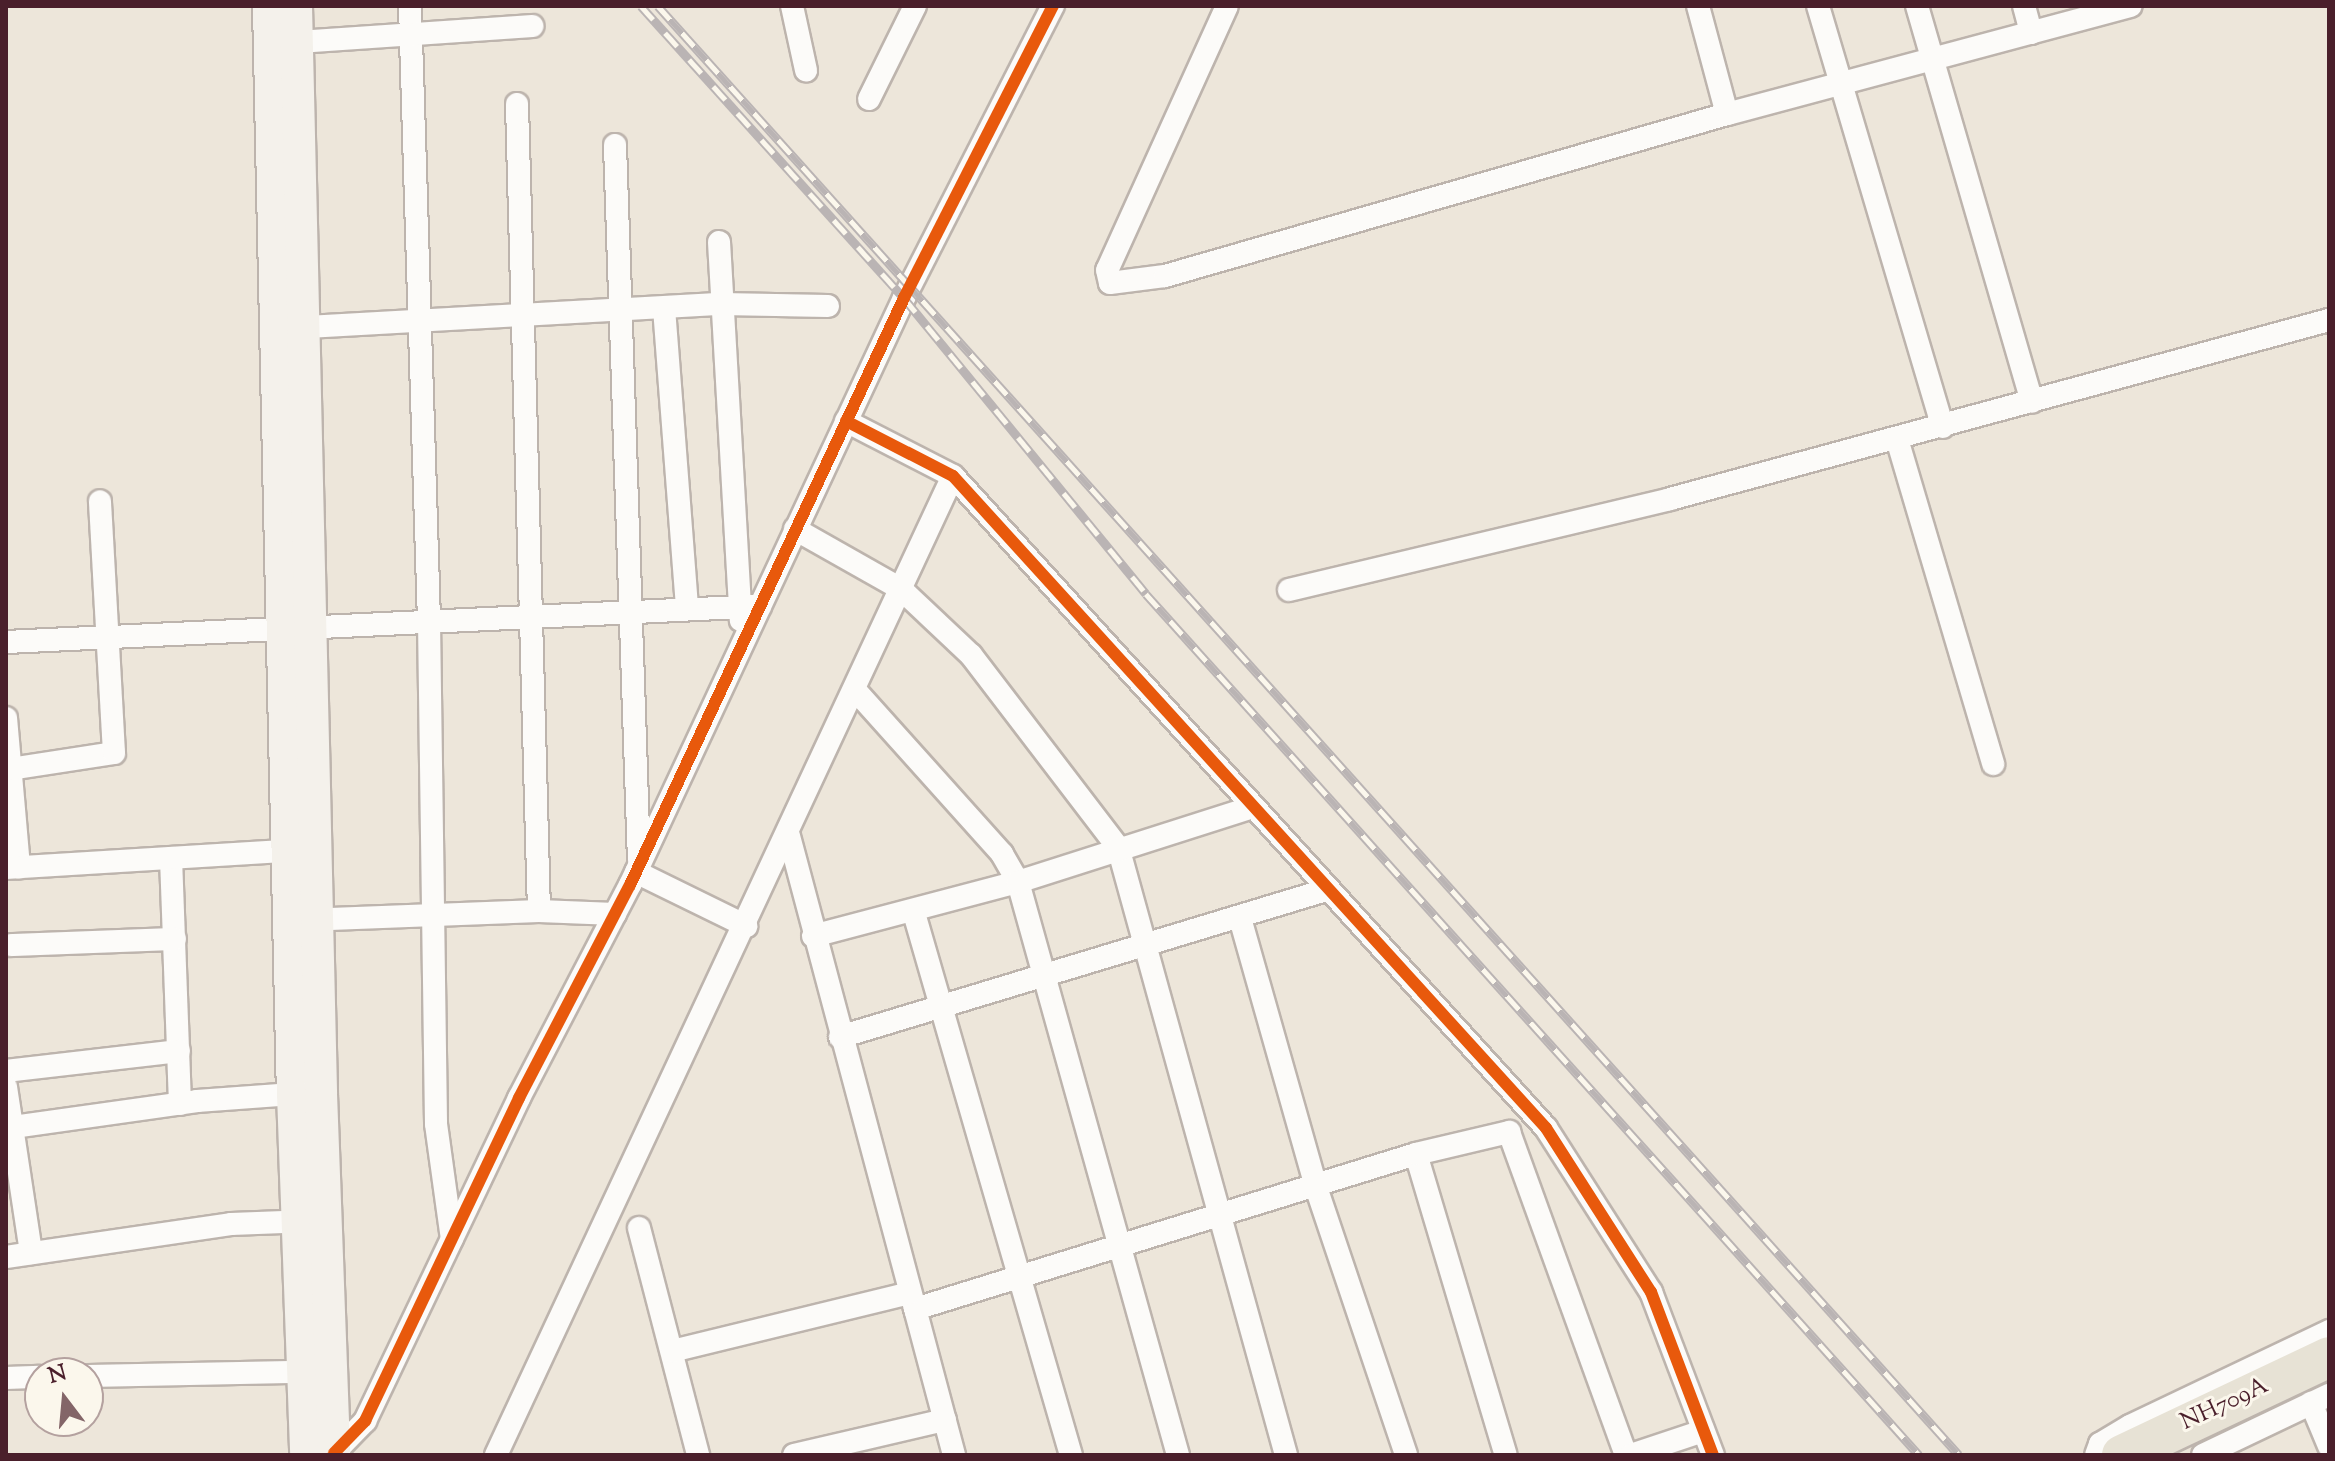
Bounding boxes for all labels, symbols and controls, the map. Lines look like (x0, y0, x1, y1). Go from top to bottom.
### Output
north arrow (24, 1357, 104, 1437)
text: N (45, 1358, 71, 1394)
street label: NH709A (2177, 1372, 2273, 1438)

